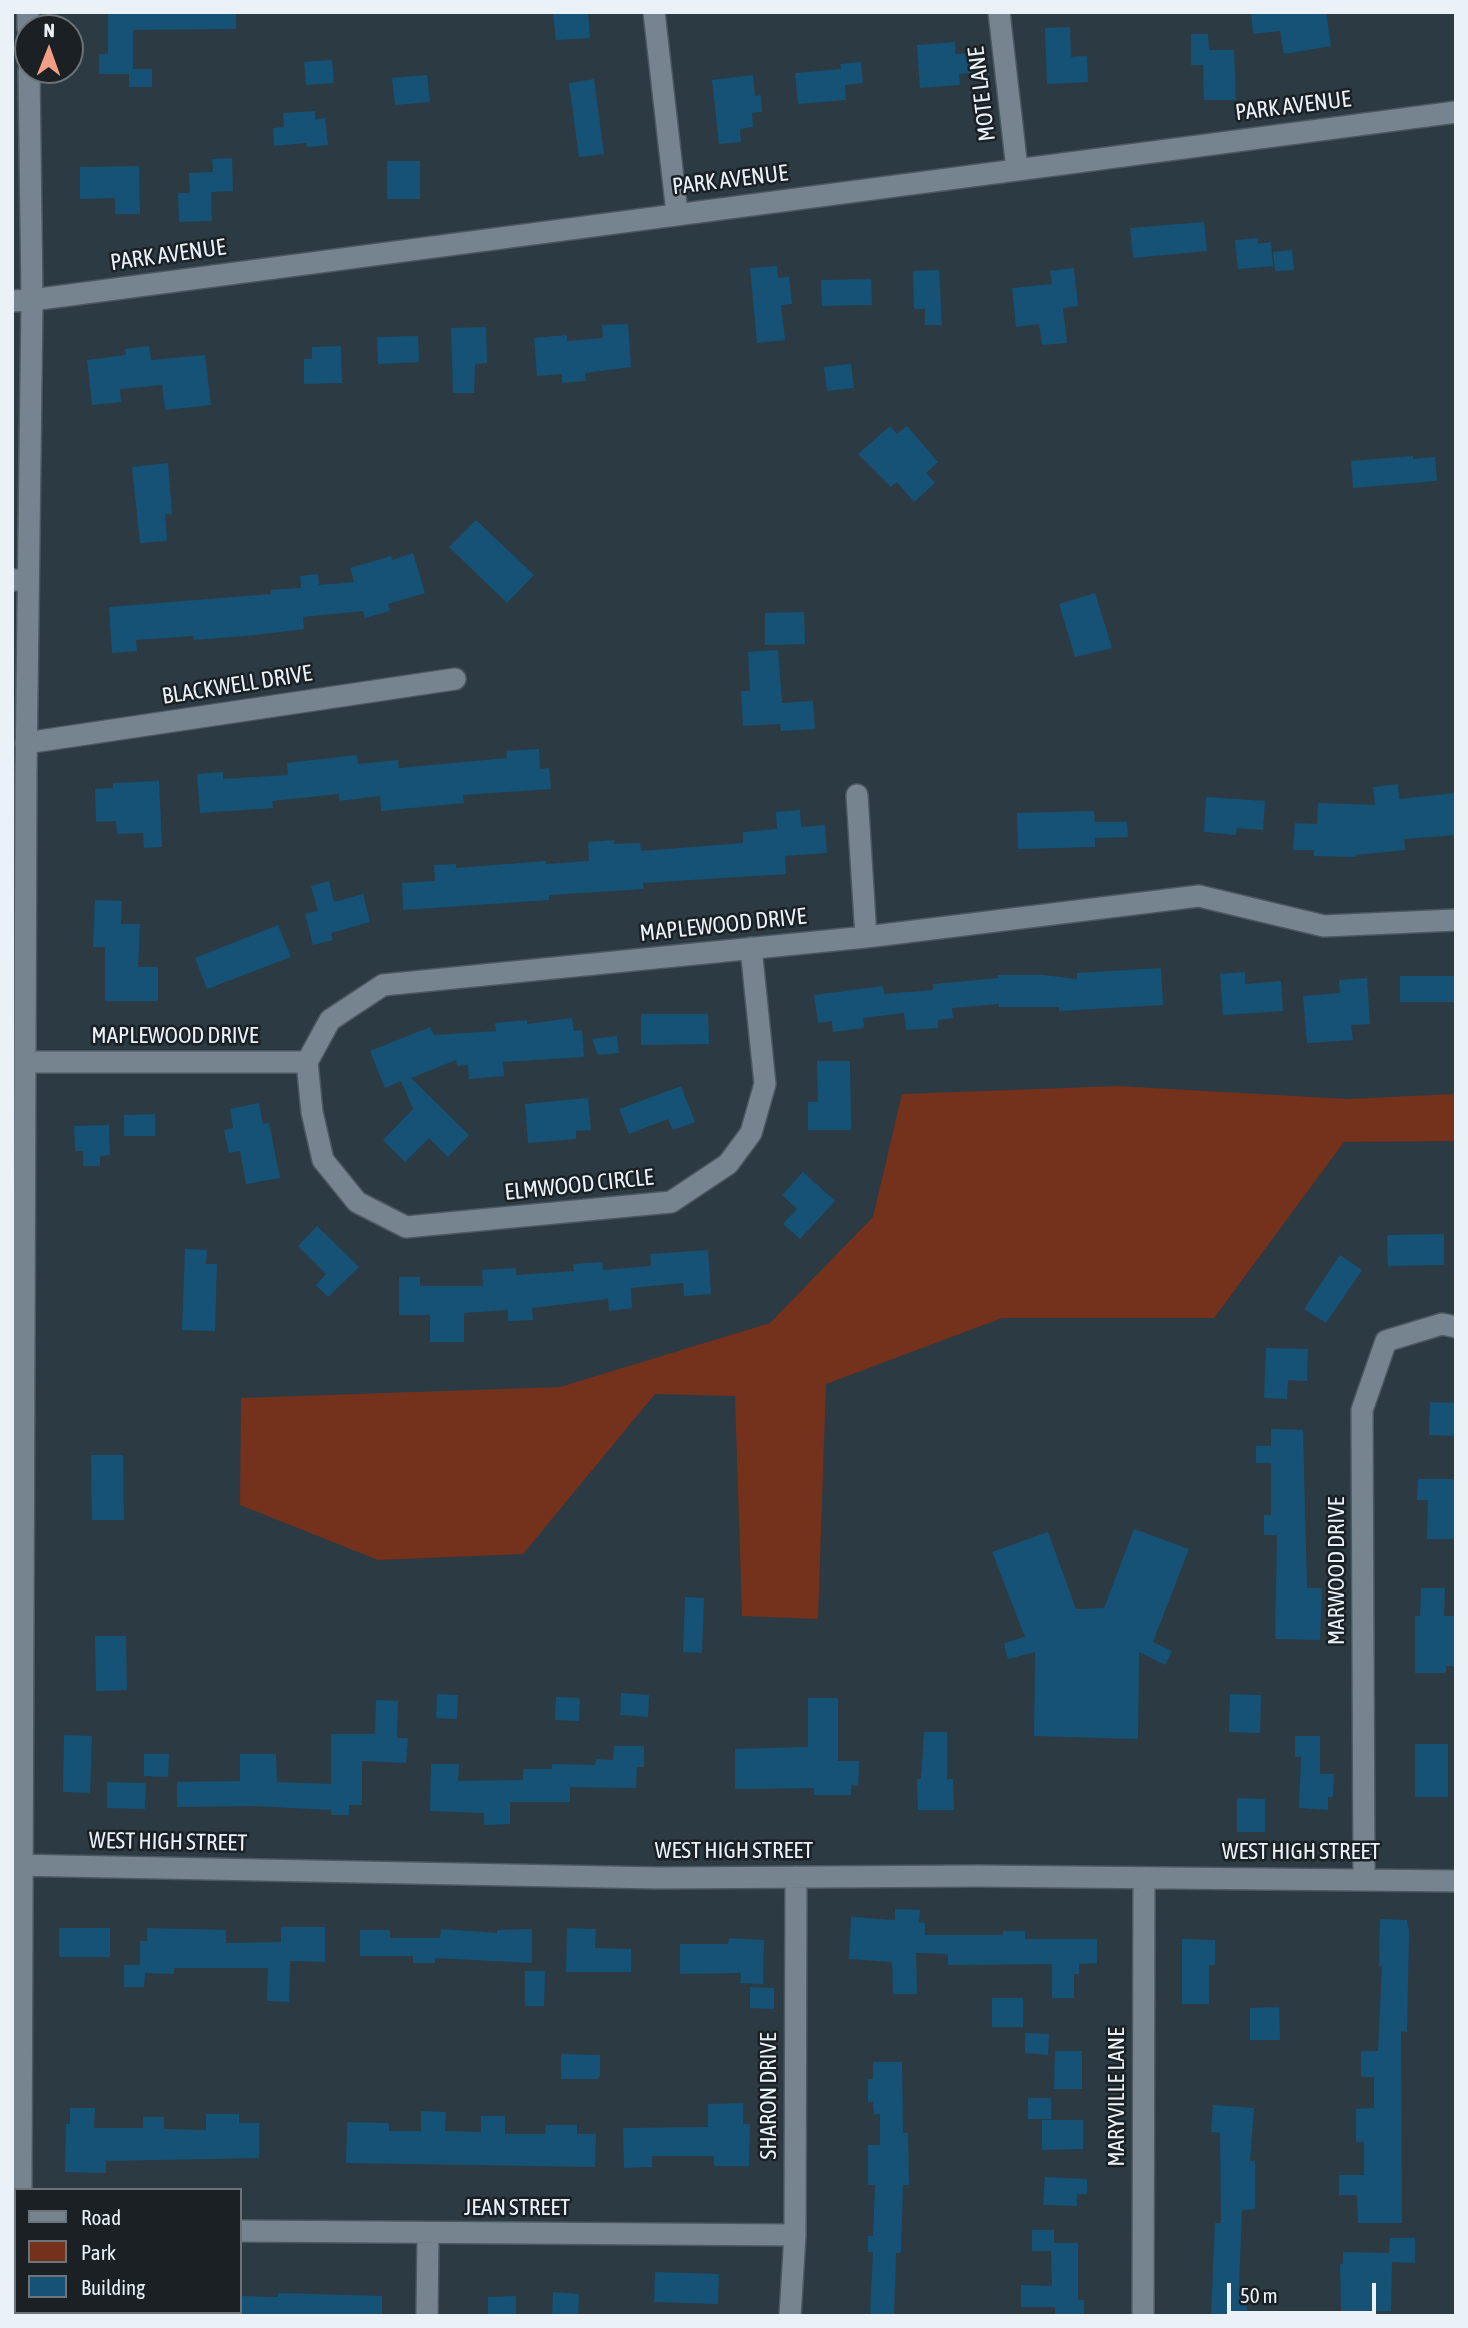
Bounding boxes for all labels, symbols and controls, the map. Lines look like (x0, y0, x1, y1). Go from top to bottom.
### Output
north arrow (14, 14, 84, 84)
text: N (44, 19, 55, 41)
street label: MOTE LANE (963, 45, 1001, 143)
street label: PARK AVENUE (1234, 85, 1352, 127)
street label: PARK AVENUE (671, 159, 789, 201)
street label: PARK AVENUE (108, 233, 228, 277)
street label: BLACKWELL DRIVE (160, 660, 314, 710)
street label: MAPLEWOOD DRIVE (638, 903, 808, 947)
street label: MAPLEWOOD DRIVE (91, 1022, 259, 1050)
street label: ELMWOOD CIRCLE (503, 1163, 655, 1207)
street label: MARWOOD DRIVE (1323, 1497, 1351, 1645)
street label: WEST HIGH STREET (89, 1827, 247, 1857)
street label: WEST HIGH STREET (655, 1837, 813, 1865)
street label: WEST HIGH STREET (1222, 1838, 1380, 1866)
street label: MARYVILLE LANE (1103, 2027, 1131, 2167)
street label: SHARON DRIVE (755, 2032, 783, 2160)
legend (14, 2188, 242, 2314)
street label: JEAN STREET (464, 2194, 570, 2222)
text: Road (81, 2205, 121, 2229)
text: Park (81, 2240, 116, 2264)
scale bar (1230, 2268, 1379, 2312)
text: Building (81, 2275, 145, 2299)
text: 50 m (1240, 2283, 1278, 2307)

